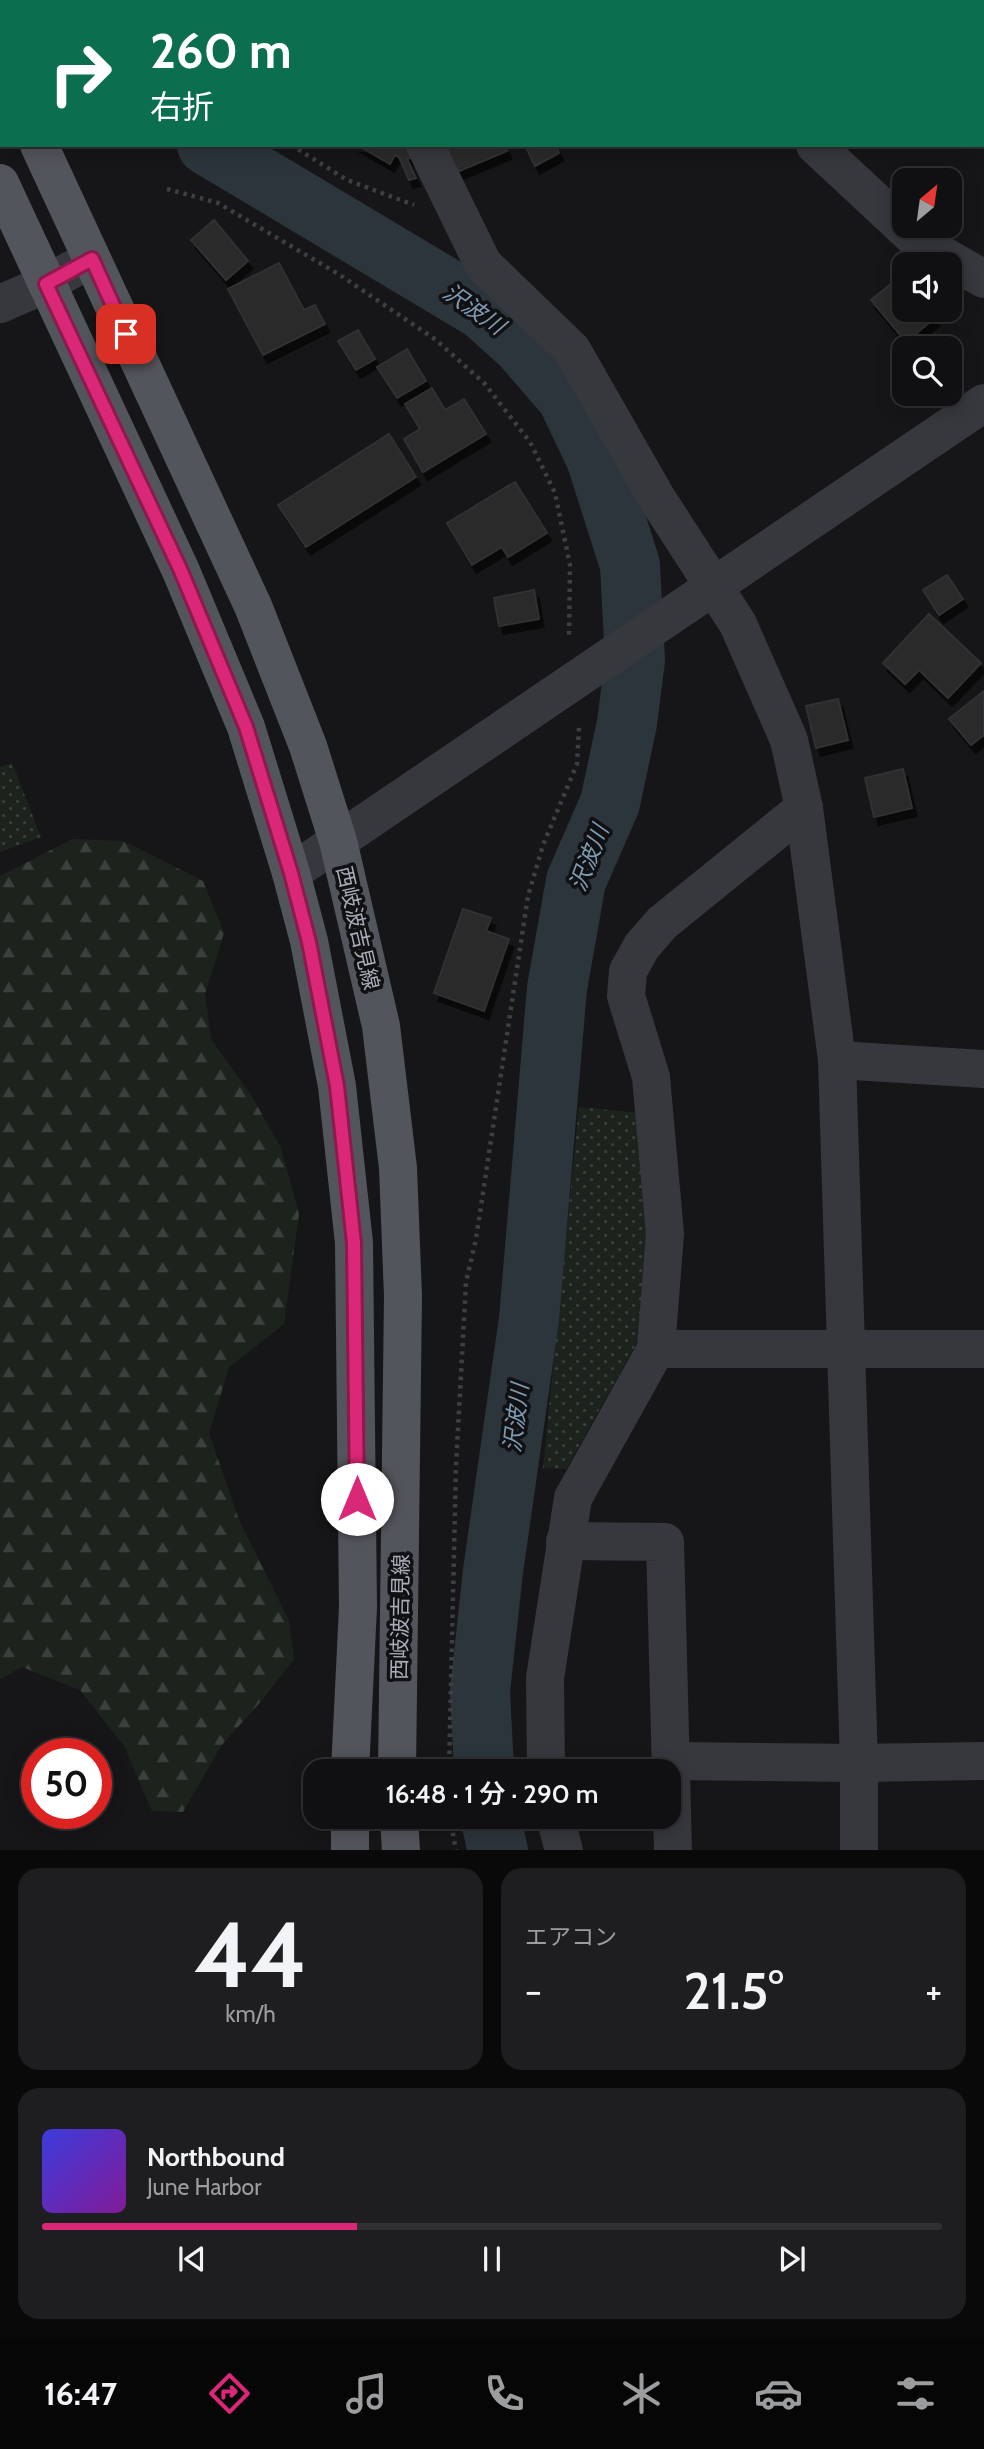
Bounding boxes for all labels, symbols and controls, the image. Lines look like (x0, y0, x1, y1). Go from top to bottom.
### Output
text: 260 m (150, 21, 292, 80)
icon: right (35, 28, 126, 119)
text: 右折 (150, 87, 214, 126)
north arrow (892, 168, 962, 238)
map controls (892, 168, 962, 406)
button: sound (892, 252, 962, 322)
water label: 沢波川 (438, 278, 513, 342)
pin (96, 304, 156, 364)
icon: arrive (107, 315, 145, 353)
button: search (892, 336, 962, 406)
water label: 沢波川 (564, 818, 616, 895)
street label: 西岐波吉見線 (332, 864, 384, 992)
water label: 沢波川 (498, 1379, 534, 1454)
position arrow (320, 1462, 394, 1536)
street label: 西岐波吉見線 (386, 1554, 414, 1680)
speed limit sign: 50 (21, 1738, 112, 1829)
text: 16:48 · 1 分 · 290 m (386, 1778, 598, 1810)
text: 44 (194, 1899, 307, 2010)
text: エアコン (525, 1923, 617, 1951)
text: 21.5° (683, 1959, 784, 2022)
text: − (525, 1967, 542, 2014)
text: + (925, 1967, 942, 2014)
text: km/h (225, 2000, 276, 2028)
text: Northbound (147, 2141, 285, 2173)
text: June Harbor (147, 2173, 261, 2201)
icon: previous (173, 2240, 211, 2278)
icon: pause (473, 2240, 511, 2278)
icon: next (773, 2240, 811, 2278)
icon: directions (205, 2369, 254, 2418)
icon: music (342, 2369, 391, 2418)
icon: phone (480, 2369, 529, 2418)
icon: climate (617, 2369, 666, 2418)
icon: car (754, 2369, 803, 2418)
icon: filters (891, 2369, 940, 2418)
text: 16:47 (44, 2374, 117, 2413)

